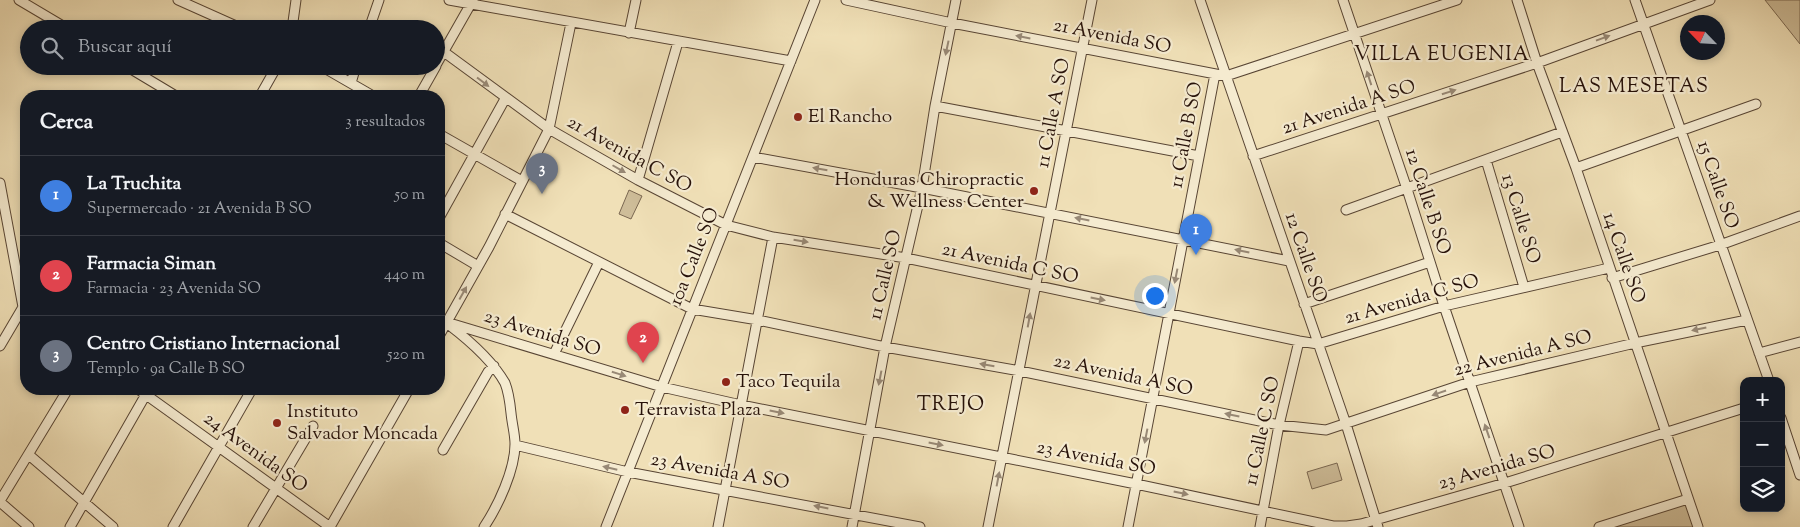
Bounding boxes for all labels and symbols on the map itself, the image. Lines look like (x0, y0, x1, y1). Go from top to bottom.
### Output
street label: 21 Avenida SO (1051, 12, 1173, 62)
north arrow (1680, 15, 1725, 60)
one-way arrow (1015, 32, 1031, 40)
one-way arrow (1595, 34, 1610, 42)
one-way arrow (943, 40, 951, 55)
district label: VILLA EUGENIA (1354, 41, 1530, 70)
street label: 11 Calle A SO (1030, 56, 1078, 170)
one-way arrow (1365, 70, 1372, 85)
district label: LAS MESETAS (1559, 73, 1709, 102)
street label: 21 Avenida A SO (1279, 74, 1419, 142)
one-way arrow (476, 76, 489, 87)
street label: 11 Calle B SO (1163, 80, 1211, 190)
one-way arrow (1442, 88, 1457, 95)
place label: El Rancho (808, 104, 892, 131)
street label: 21 Avenida C SO (562, 109, 696, 201)
marker: El Rancho (792, 111, 804, 123)
street label: 15 Calle SO (1689, 137, 1745, 233)
street label: 12 Calle B SO (1397, 145, 1457, 259)
pin: 3 (526, 153, 558, 194)
one-way arrow (613, 165, 626, 174)
one-way arrow (812, 165, 827, 173)
place label: Honduras Chiropractic & Wellness Center (834, 167, 1024, 216)
street label: 13 Calle SO (1494, 171, 1546, 267)
marker: Honduras Chiropractic & Wellness Center (1028, 185, 1040, 197)
street label: 10a Calle SO (663, 204, 727, 310)
street label: 12 Calle SO (1277, 209, 1333, 307)
street label: 14 Calle SO (1595, 209, 1651, 307)
pin: 1 (1180, 214, 1212, 255)
one-way arrow (1074, 215, 1090, 223)
street label: 11 Calle SO (863, 227, 909, 323)
street label: 21 Avenida C SO (939, 236, 1081, 292)
one-way arrow (793, 238, 809, 246)
one-way arrow (1234, 247, 1249, 255)
street label: 21 Avenida C SO (1341, 268, 1483, 332)
one-way arrow (1172, 269, 1180, 284)
your location (1142, 283, 1168, 309)
one-way arrow (458, 286, 467, 300)
one-way arrow (1090, 295, 1106, 303)
street label: 23 Avenida SO (480, 303, 604, 365)
one-way arrow (1025, 311, 1033, 327)
pin: 2 (627, 322, 659, 363)
street label: 22 Avenida A SO (1451, 324, 1595, 384)
one-way arrow (1691, 326, 1707, 334)
street label: 22 Avenida A SO (1051, 348, 1195, 404)
one-way arrow (978, 361, 994, 369)
place label: Taco Tequila (736, 369, 841, 396)
one-way arrow (611, 370, 626, 378)
one-way arrow (875, 371, 883, 387)
street label: 11 Calle C SO (1238, 374, 1288, 488)
marker: Taco Tequila (720, 376, 732, 388)
one-way arrow (1432, 389, 1447, 397)
district label: TREJO (917, 391, 985, 420)
place label: Terravista Plaza (635, 397, 761, 424)
place label: Instituto Salvador Moncada (287, 399, 438, 448)
marker: Terravista Plaza (619, 404, 631, 416)
street label: 24 Avenida SO (197, 406, 313, 500)
one-way arrow (769, 409, 785, 417)
one-way arrow (1224, 411, 1239, 419)
marker: Instituto Salvador Moncada (271, 417, 283, 429)
one-way arrow (1483, 423, 1491, 438)
one-way arrow (1141, 428, 1149, 444)
street label: 23 Avenida SO (1034, 434, 1158, 484)
street label: 23 Avenida SO (1435, 438, 1559, 498)
one-way arrow (928, 440, 944, 448)
street label: 23 Avenida A SO (649, 447, 791, 497)
one-way arrow (602, 464, 617, 472)
one-way arrow (994, 471, 1002, 487)
one-way arrow (1174, 489, 1189, 497)
one-way arrow (813, 503, 829, 511)

